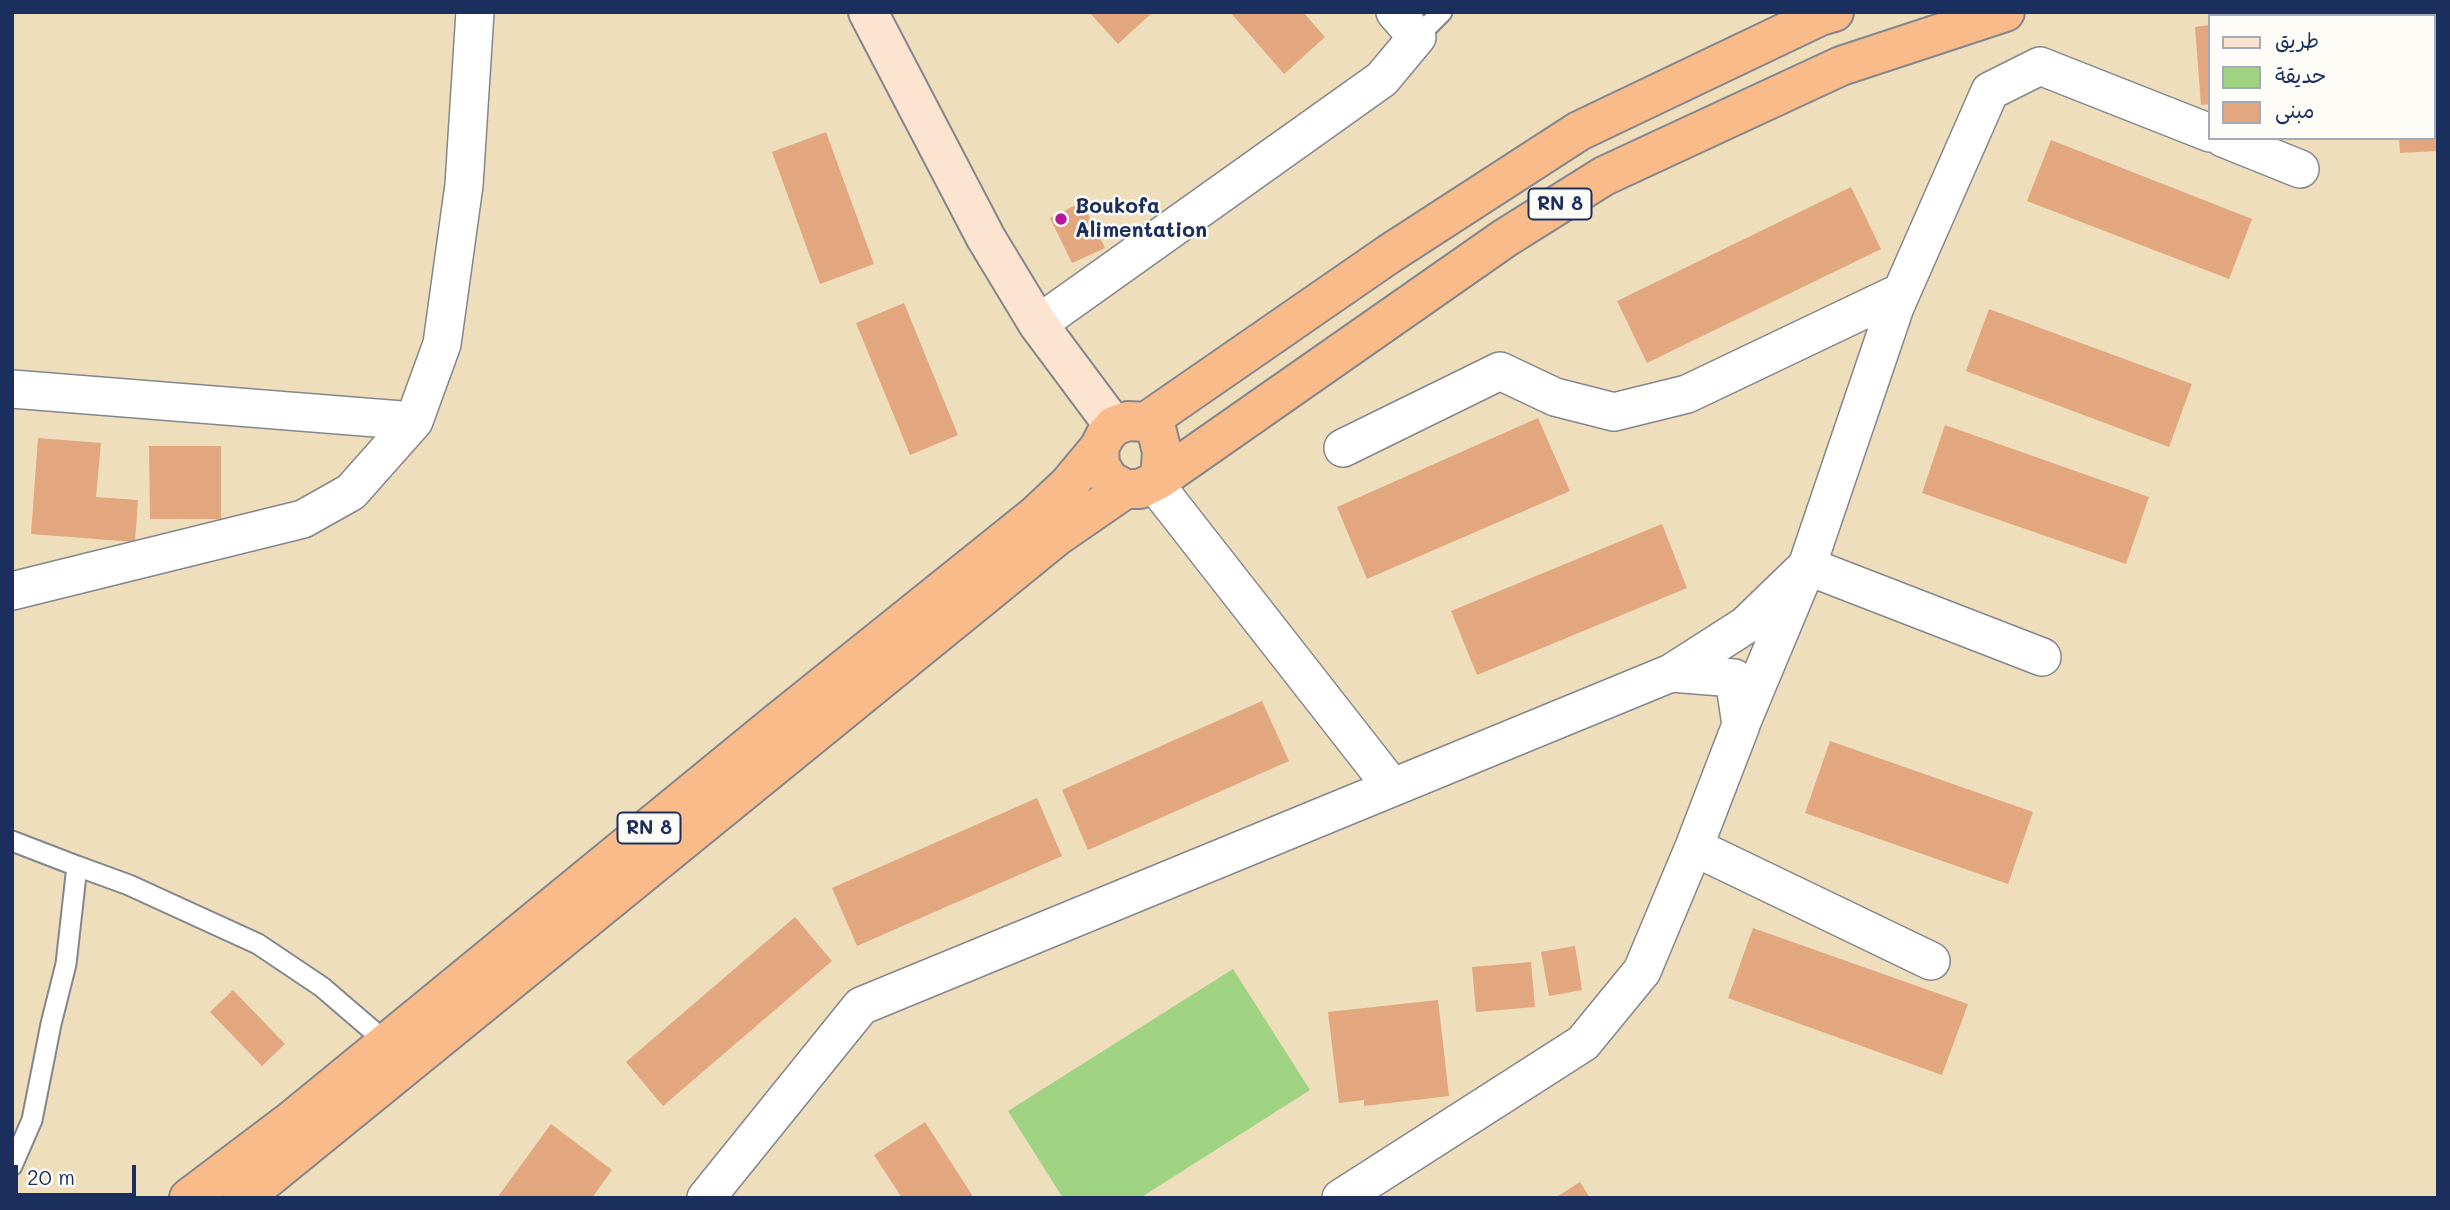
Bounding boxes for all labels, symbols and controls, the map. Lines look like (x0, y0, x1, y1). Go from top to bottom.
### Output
legend (2208, 14, 2436, 140)
text: طريق (2275, 26, 2319, 53)
text: حديقة (2275, 61, 2326, 88)
text: مبنى (2275, 96, 2314, 123)
road number: RN 8 (1528, 188, 1592, 220)
place label: Boukofa Alimentation (1075, 194, 1207, 244)
marker: Boukofa Alimentation (1053, 211, 1069, 227)
road number: RN 8 (618, 813, 680, 844)
scale bar (18, 1150, 140, 1194)
text: 20 m (27, 1163, 75, 1190)

